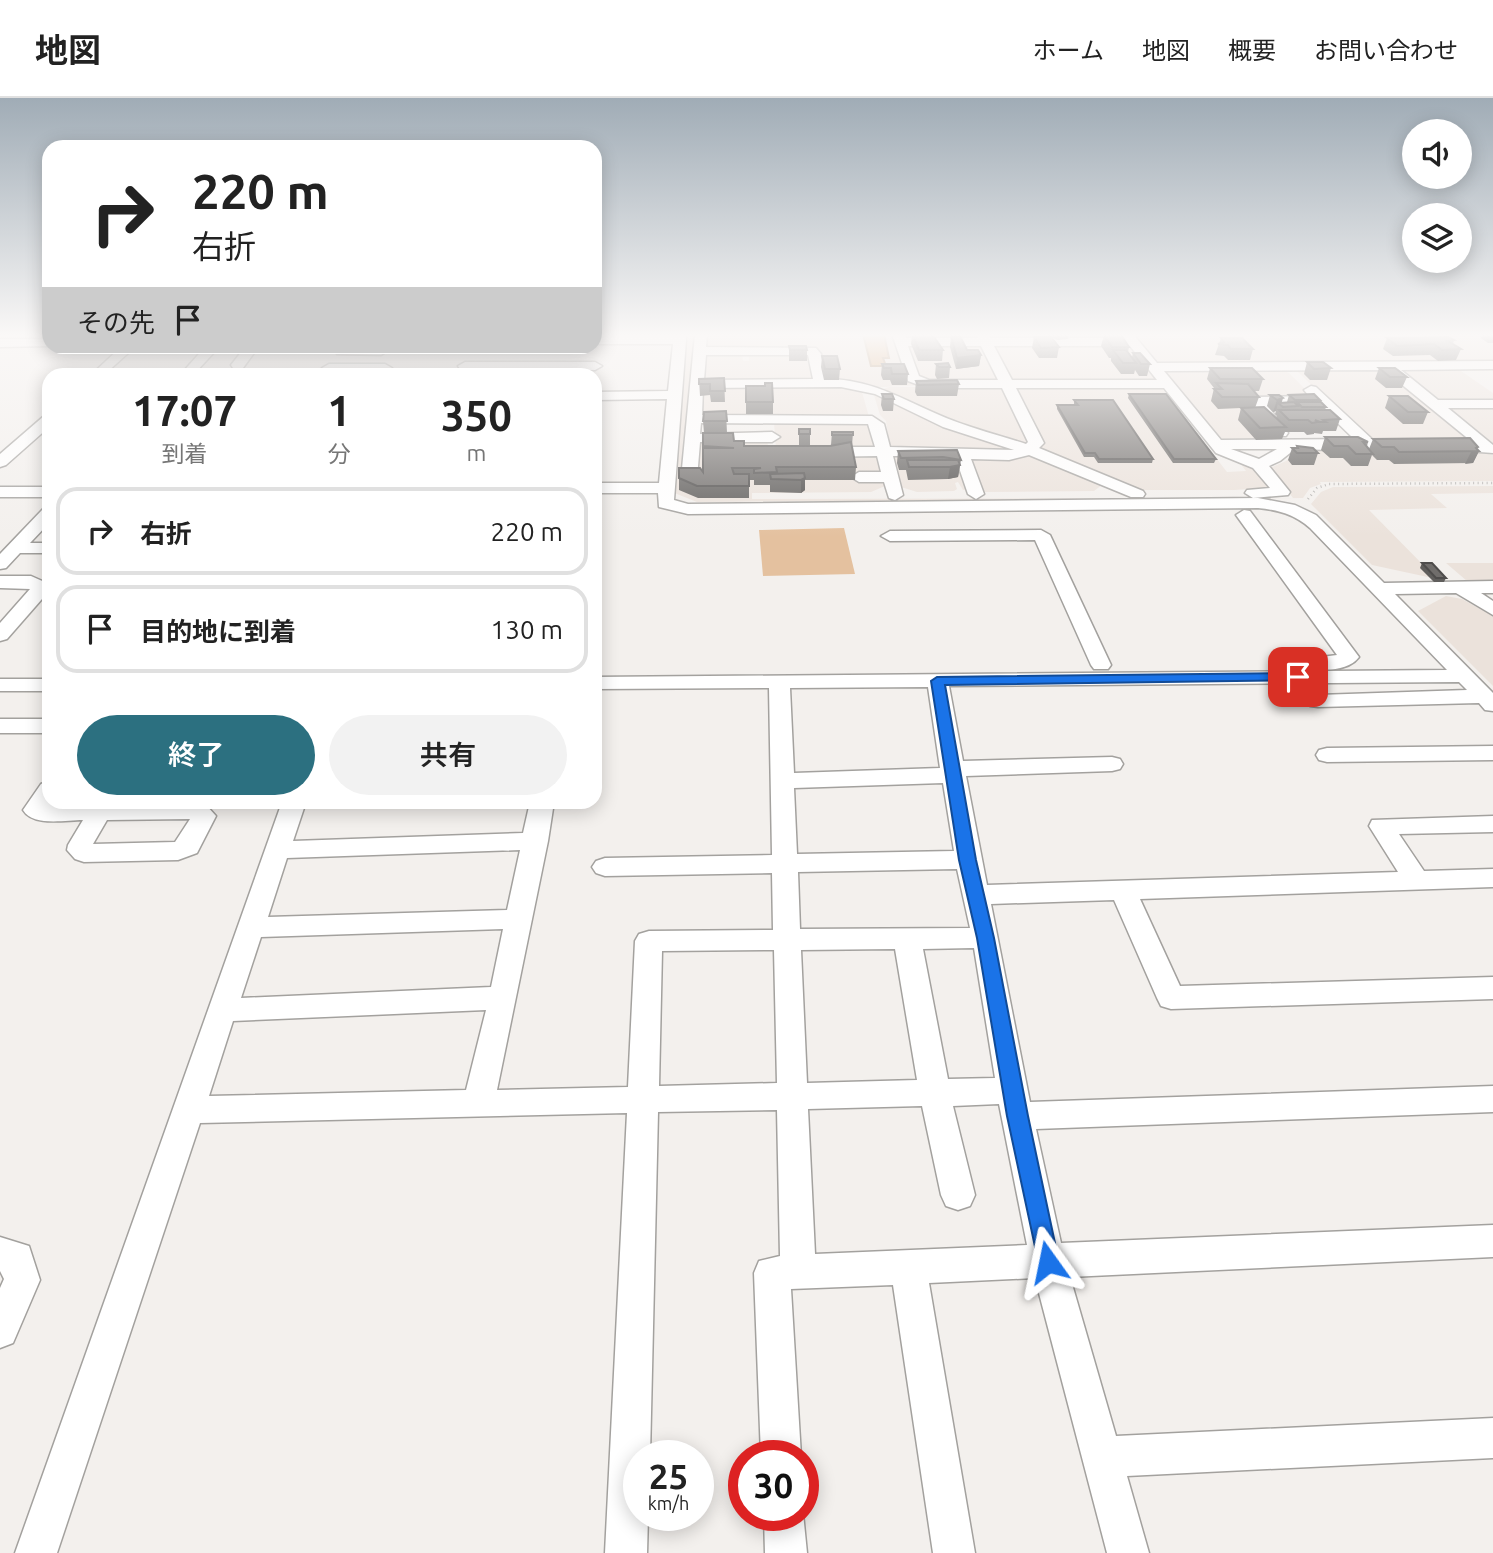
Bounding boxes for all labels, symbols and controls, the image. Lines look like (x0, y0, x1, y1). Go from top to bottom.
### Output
text: 地図 (35, 31, 101, 68)
text: ホーム (1033, 37, 1104, 64)
text: 地図 (1142, 37, 1190, 64)
text: 概要 (1228, 37, 1276, 64)
text: お問い合わせ (1314, 37, 1458, 64)
map controls (1402, 119, 1472, 273)
button: sound (1402, 119, 1472, 189)
text: 220 m (192, 163, 329, 218)
icon: right (77, 168, 168, 259)
button: layers (1402, 203, 1472, 273)
text: 右折 (192, 228, 256, 264)
icon: arrive (169, 301, 207, 339)
text: その先 (77, 308, 155, 337)
text: 17:07 (132, 387, 237, 434)
text: 1 (327, 387, 351, 434)
text: 350 (441, 392, 512, 439)
text: m (467, 440, 486, 465)
text: 到着 (162, 441, 208, 466)
text: 分 (328, 441, 351, 466)
icon: right (81, 512, 119, 550)
text: 220 m (491, 517, 563, 546)
text: 右折 (140, 519, 192, 548)
icon: arrive (81, 610, 119, 648)
text: 130 m (491, 615, 563, 644)
text: 目的地に到着 (140, 617, 296, 646)
pin (1268, 647, 1328, 707)
icon: arrive (1279, 658, 1317, 696)
button: 終了 (77, 715, 315, 795)
button: 共有 (329, 715, 567, 795)
position arrow (1011, 1225, 1085, 1299)
speed limit sign: 30 (728, 1440, 819, 1531)
text: 25 (649, 1456, 688, 1496)
text: km/h (648, 1493, 689, 1513)

